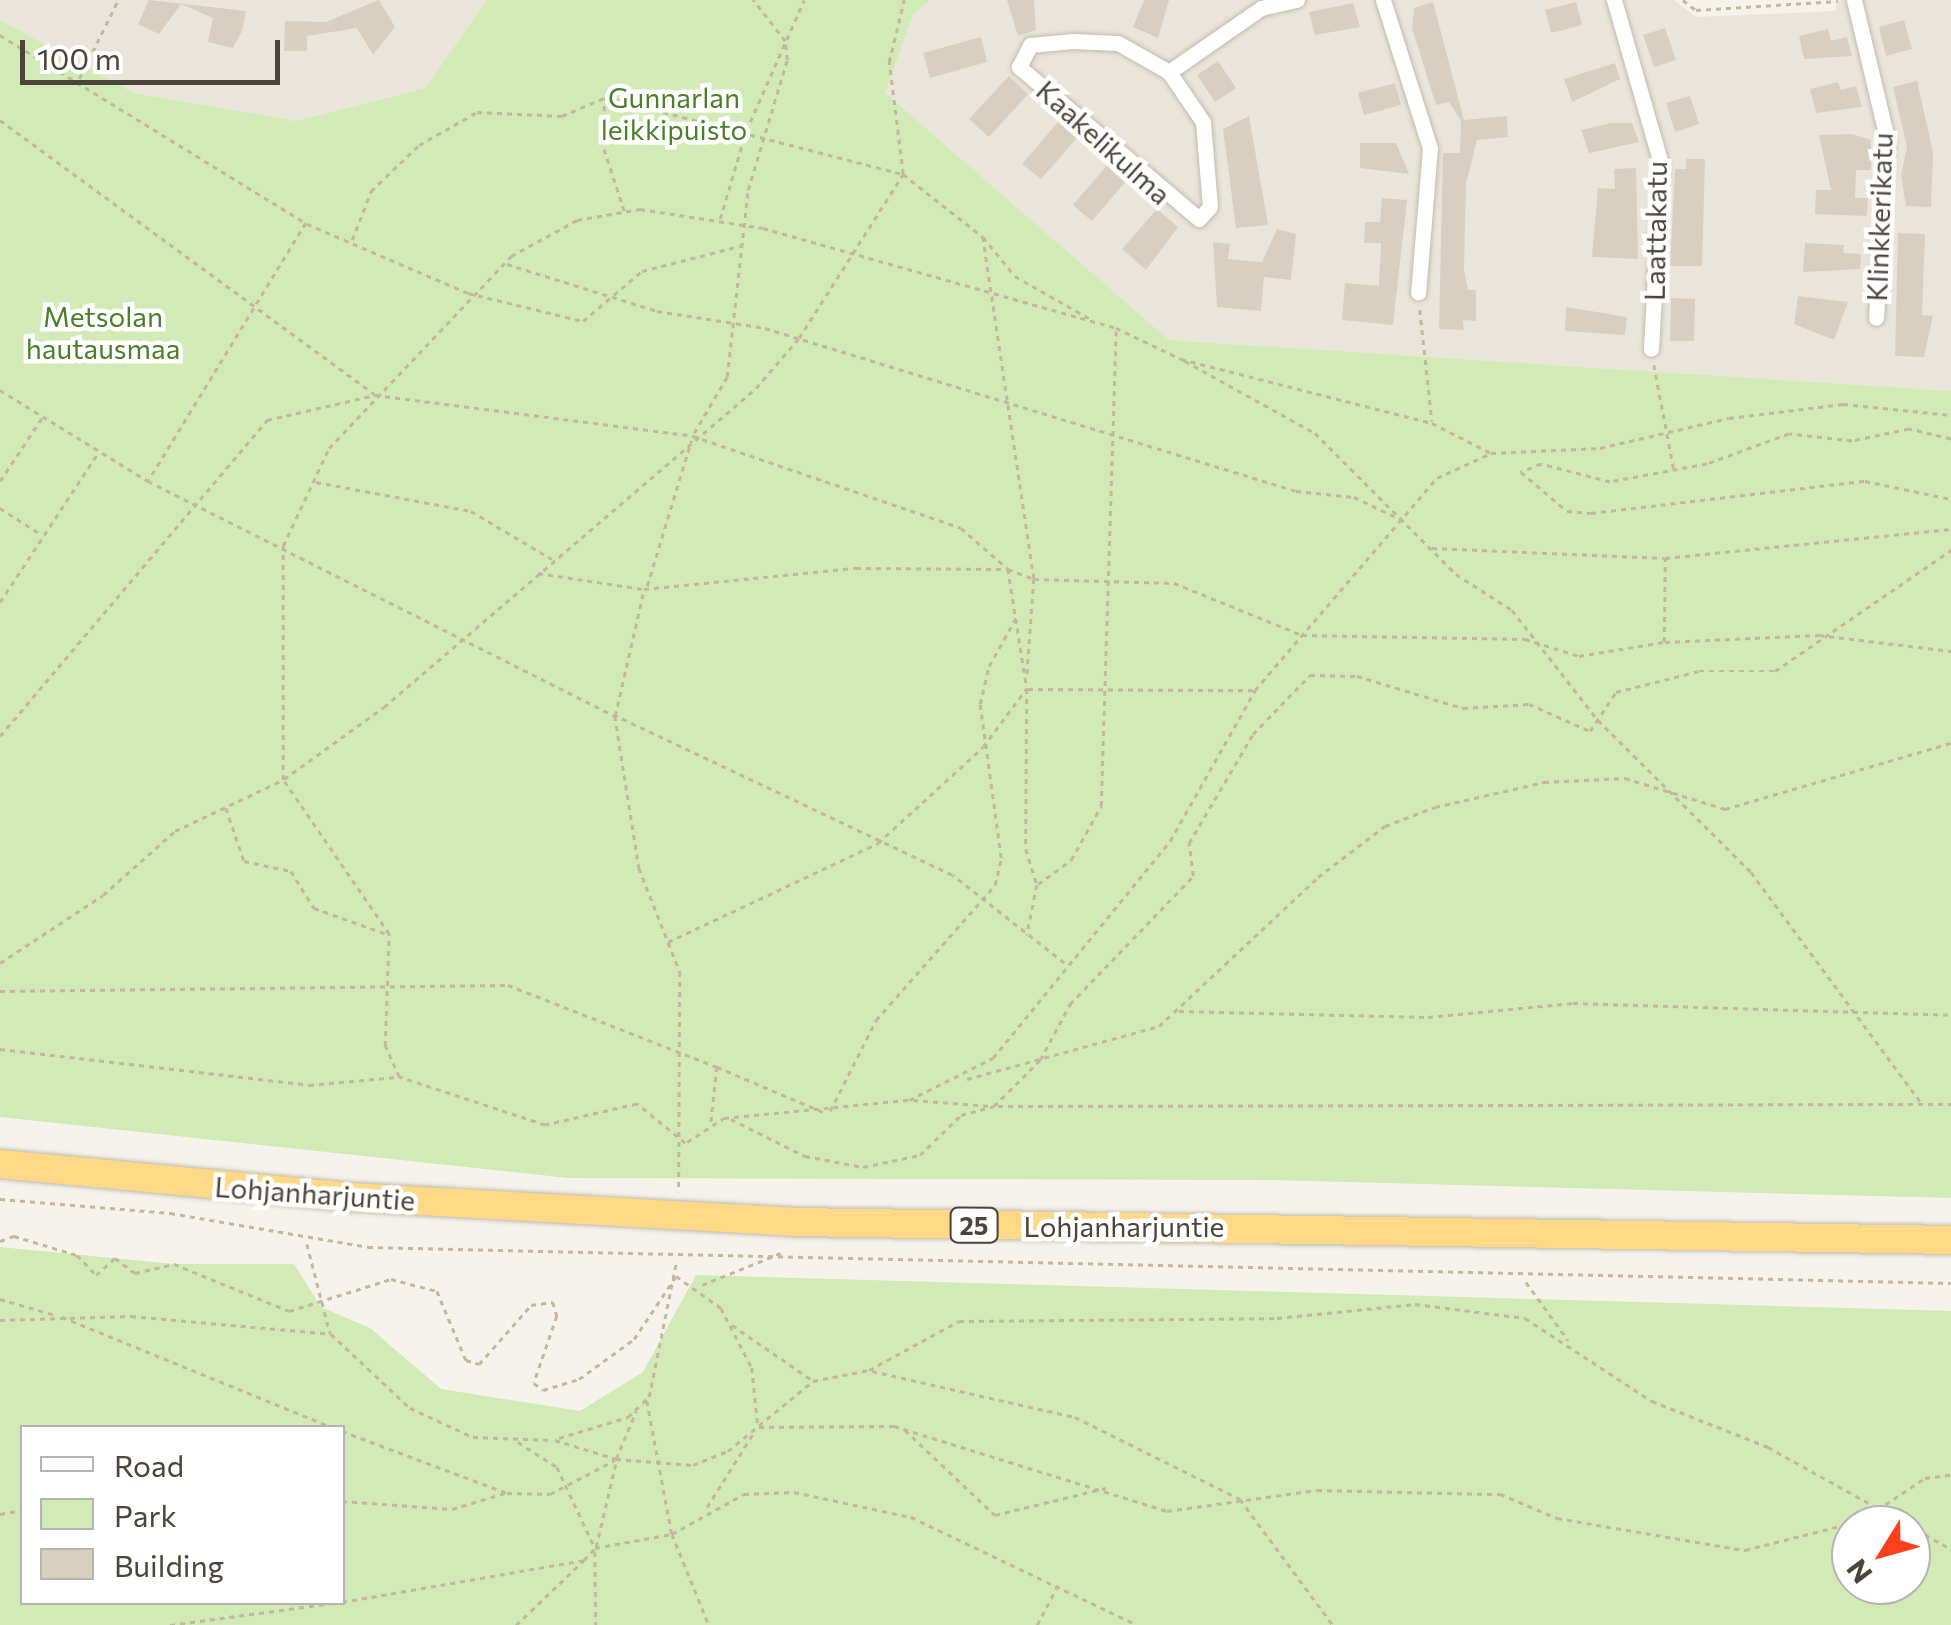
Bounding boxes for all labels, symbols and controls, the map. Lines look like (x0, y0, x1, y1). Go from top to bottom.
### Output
scale bar (25, 20, 285, 82)
text: 100 m (37, 39, 121, 76)
street label: Kaakelikulma (1030, 73, 1178, 211)
park label: Gunnarlan leikkipuisto (601, 80, 747, 146)
street label: Klinkkerikatu (1859, 132, 1899, 302)
street label: Laattakatu (1637, 161, 1673, 301)
park label: Metsolan hautausmaa (26, 299, 180, 365)
street label: Lohjanharjuntie (214, 1169, 416, 1217)
road number: 25 (949, 1205, 999, 1245)
street label: Lohjanharjuntie (1024, 1209, 1224, 1243)
legend (20, 1425, 345, 1605)
text: Road (114, 1446, 184, 1483)
text: Park (114, 1496, 177, 1533)
north arrow (1831, 1505, 1931, 1605)
text: Building (114, 1546, 224, 1583)
text: N (1839, 1553, 1879, 1590)

